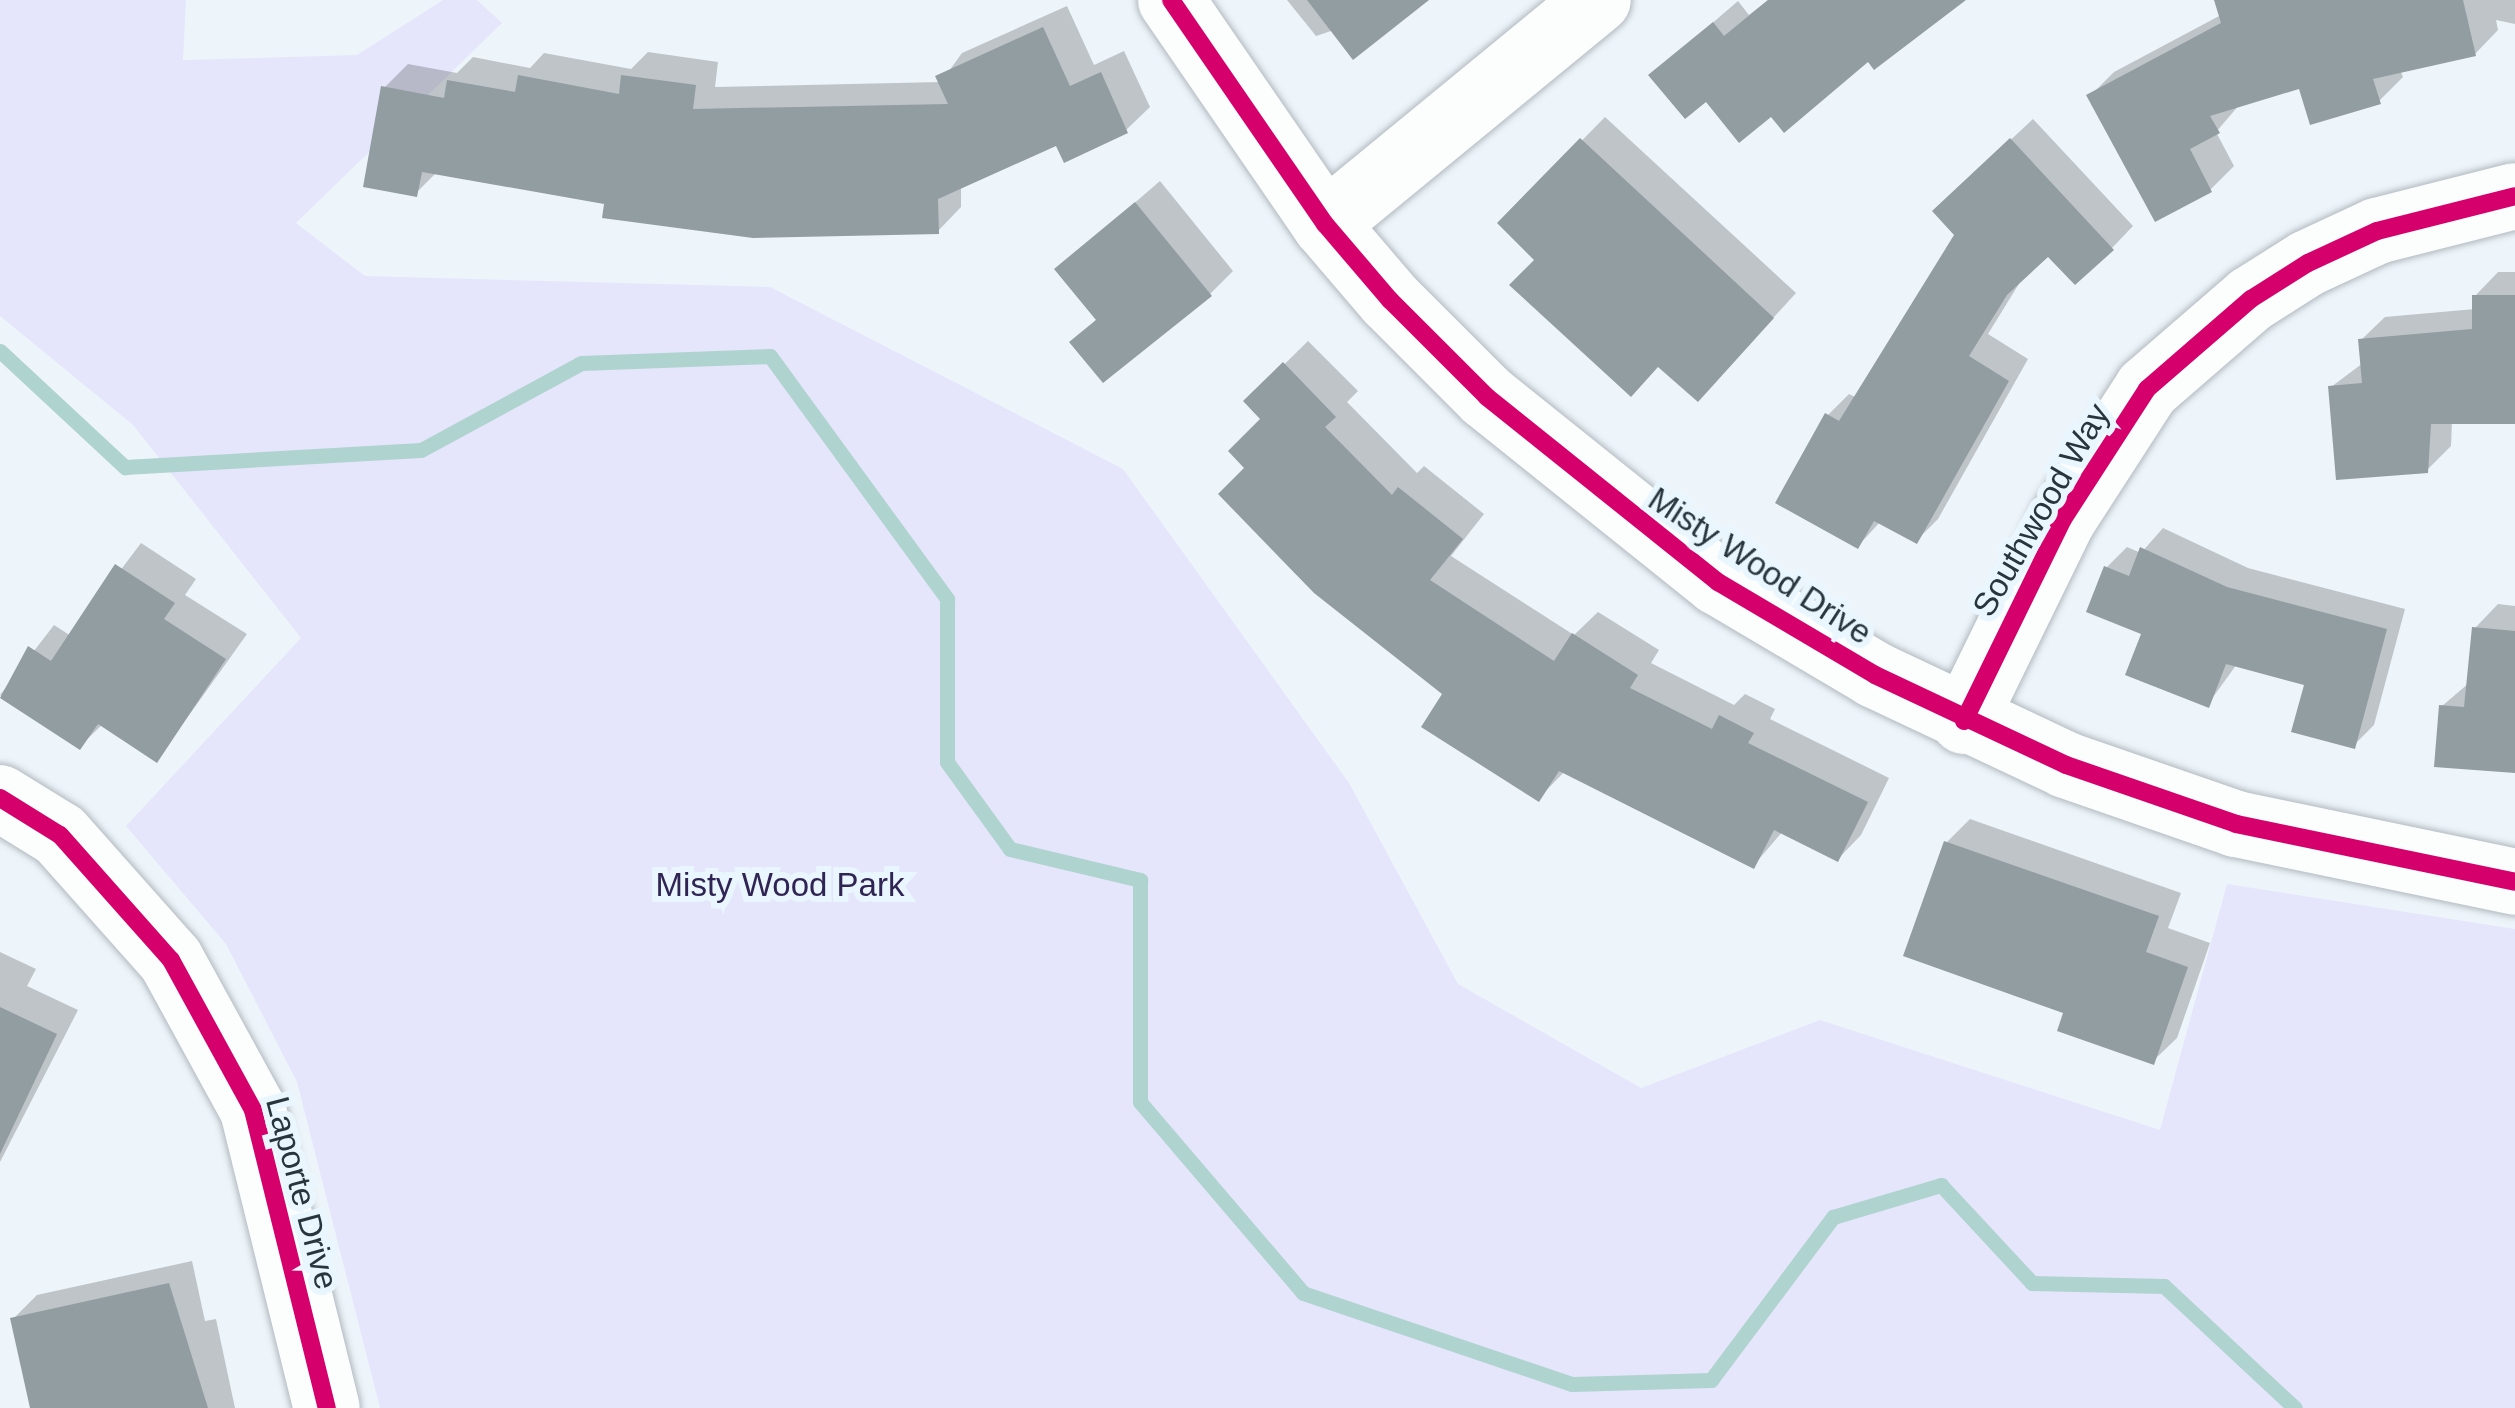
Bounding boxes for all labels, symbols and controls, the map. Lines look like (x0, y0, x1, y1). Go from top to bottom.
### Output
street label: Southwood Way (1964, 397, 2118, 623)
street label: Misty Wood Drive (1641, 479, 1879, 653)
park label: Misty Wood Park (656, 865, 904, 905)
street label: Laporte Drive (257, 1092, 347, 1294)

